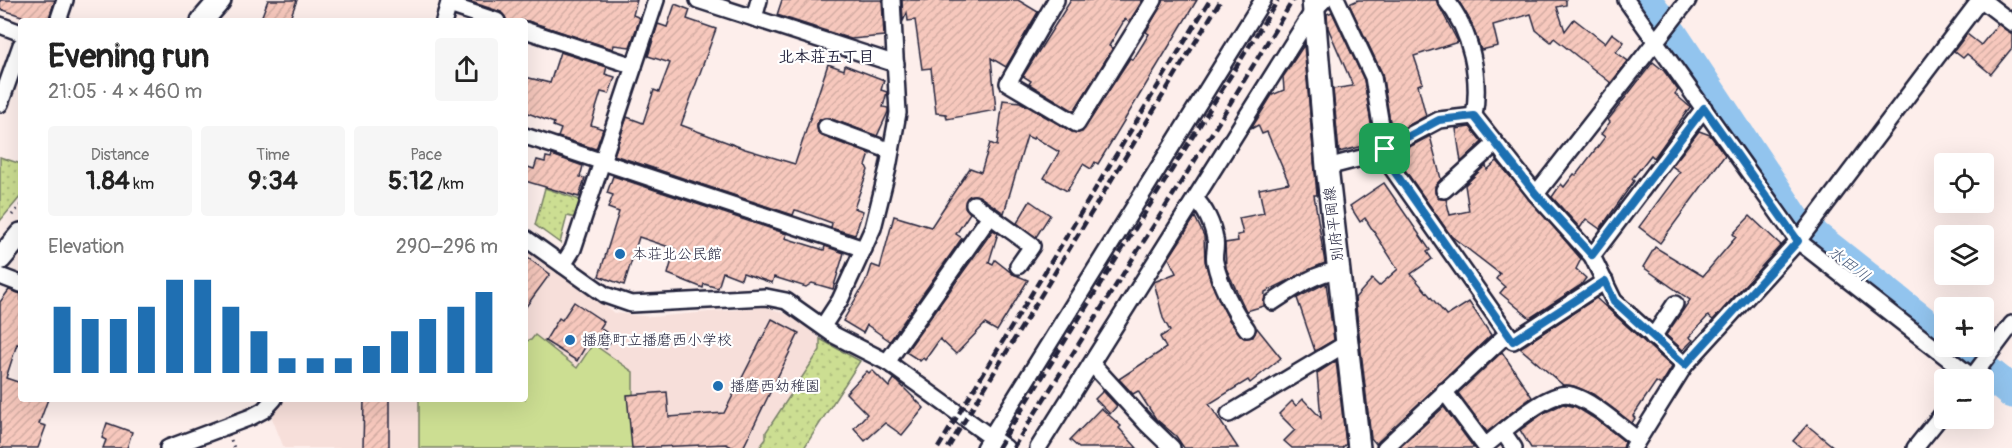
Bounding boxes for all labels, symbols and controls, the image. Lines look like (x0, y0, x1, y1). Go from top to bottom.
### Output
text: Evening run (48, 36, 209, 77)
button: share (435, 38, 498, 101)
district label: 北本荘五丁目 (778, 47, 874, 67)
text: 21:05 · 4 × 460 m (48, 79, 202, 104)
pin (1359, 123, 1410, 174)
icon: arrive (1368, 132, 1401, 165)
text: Distance (91, 145, 149, 165)
text: Time (256, 145, 290, 165)
text: Pace (410, 145, 442, 165)
map controls (1934, 153, 1994, 429)
button: locate (1934, 153, 1994, 213)
text: 1.84 (86, 165, 130, 197)
text: 9:34 (248, 165, 298, 197)
text: 5:12 (388, 165, 434, 197)
text: km (130, 174, 154, 194)
text: /km (434, 174, 464, 194)
street label: 別府平岡線 (1320, 186, 1348, 262)
button: layers (1934, 225, 1994, 285)
text: Elevation (48, 234, 124, 259)
text: 290–296 m (396, 234, 498, 259)
water label: 水田川 (1824, 241, 1874, 287)
place label: 本荘北公民館 (632, 245, 722, 264)
marker: 本荘北公民館 (613, 247, 627, 261)
button: + (1934, 297, 1994, 357)
place label: 播磨町立播磨西小学校 (582, 331, 732, 350)
marker: 播磨町立播磨西小学校 (563, 333, 577, 347)
button: − (1934, 369, 1994, 429)
place label: 播磨西幼稚園 (730, 377, 820, 396)
marker: 播磨西幼稚園 (711, 379, 725, 393)

